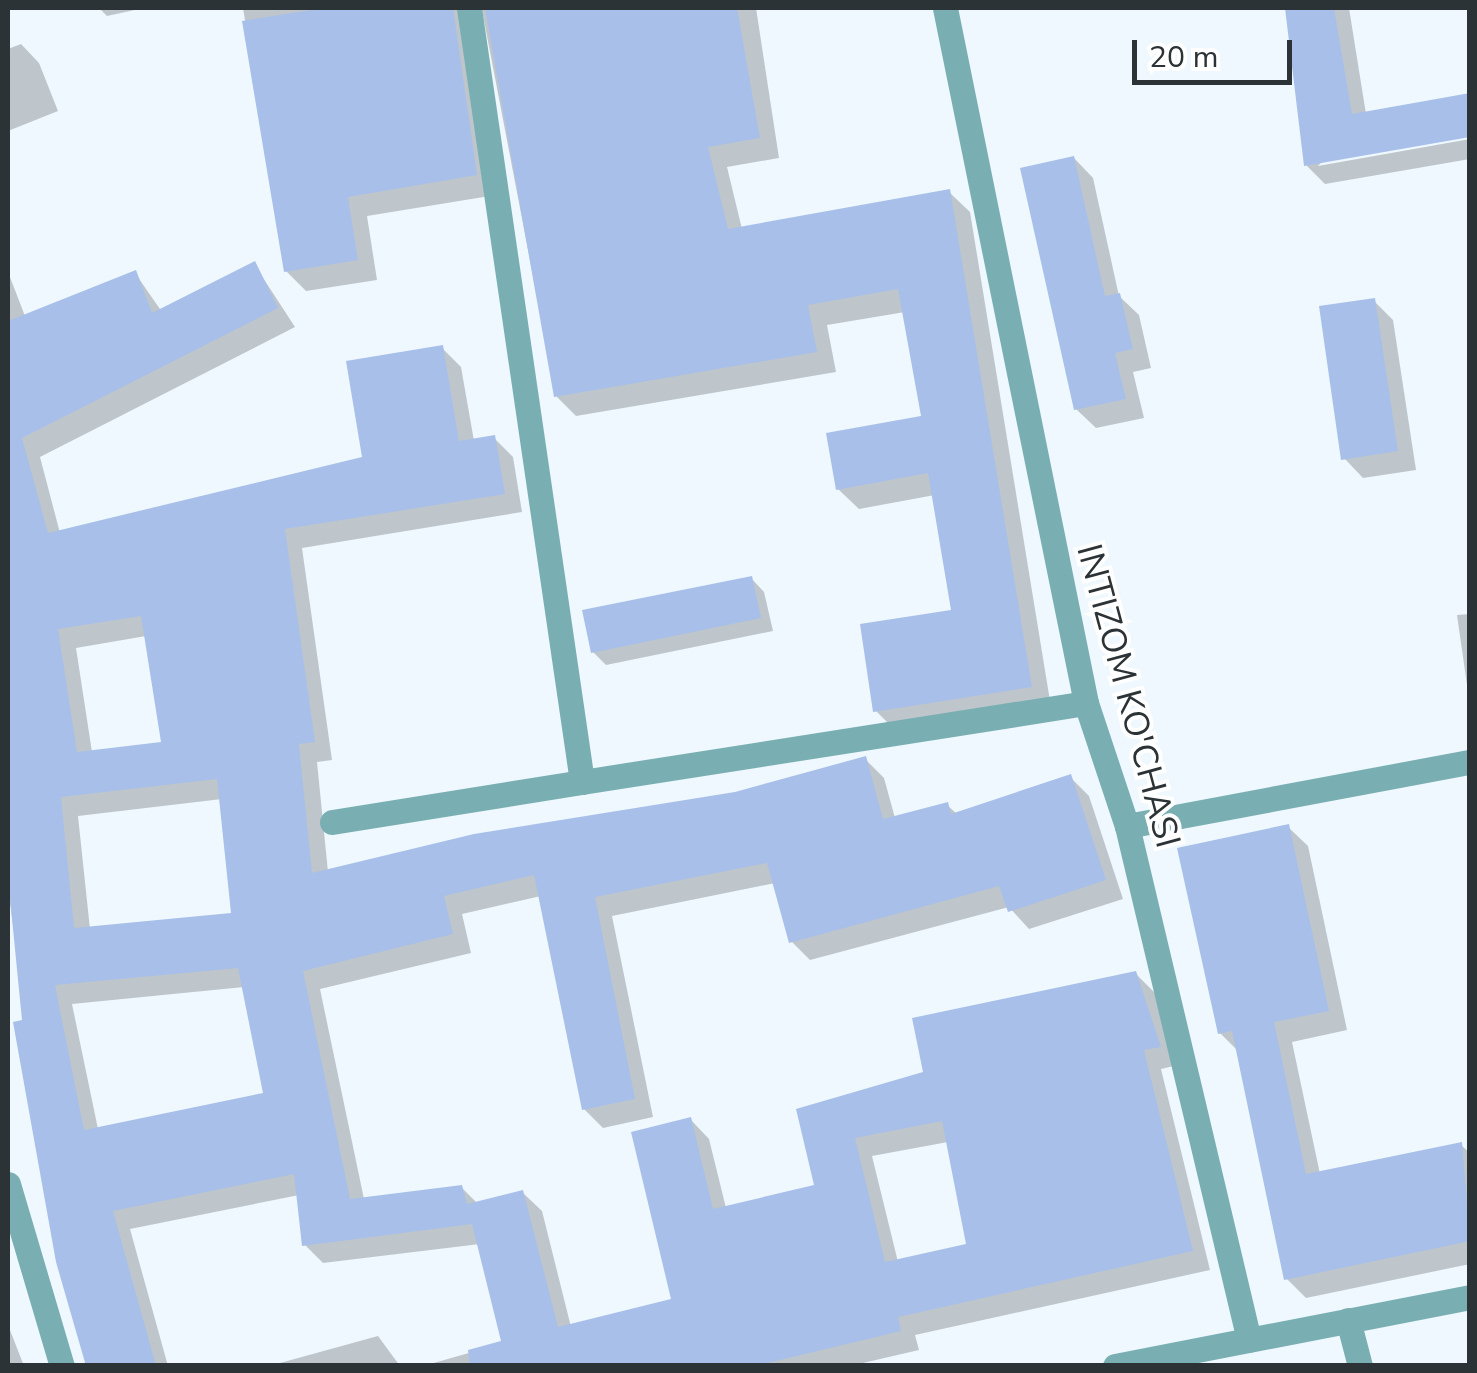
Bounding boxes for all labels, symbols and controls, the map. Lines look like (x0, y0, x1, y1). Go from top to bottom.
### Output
scale bar (1137, 20, 1297, 82)
text: 20 m (1149, 37, 1218, 78)
street label: INTIZOM KO'CHASI (1067, 540, 1189, 852)

